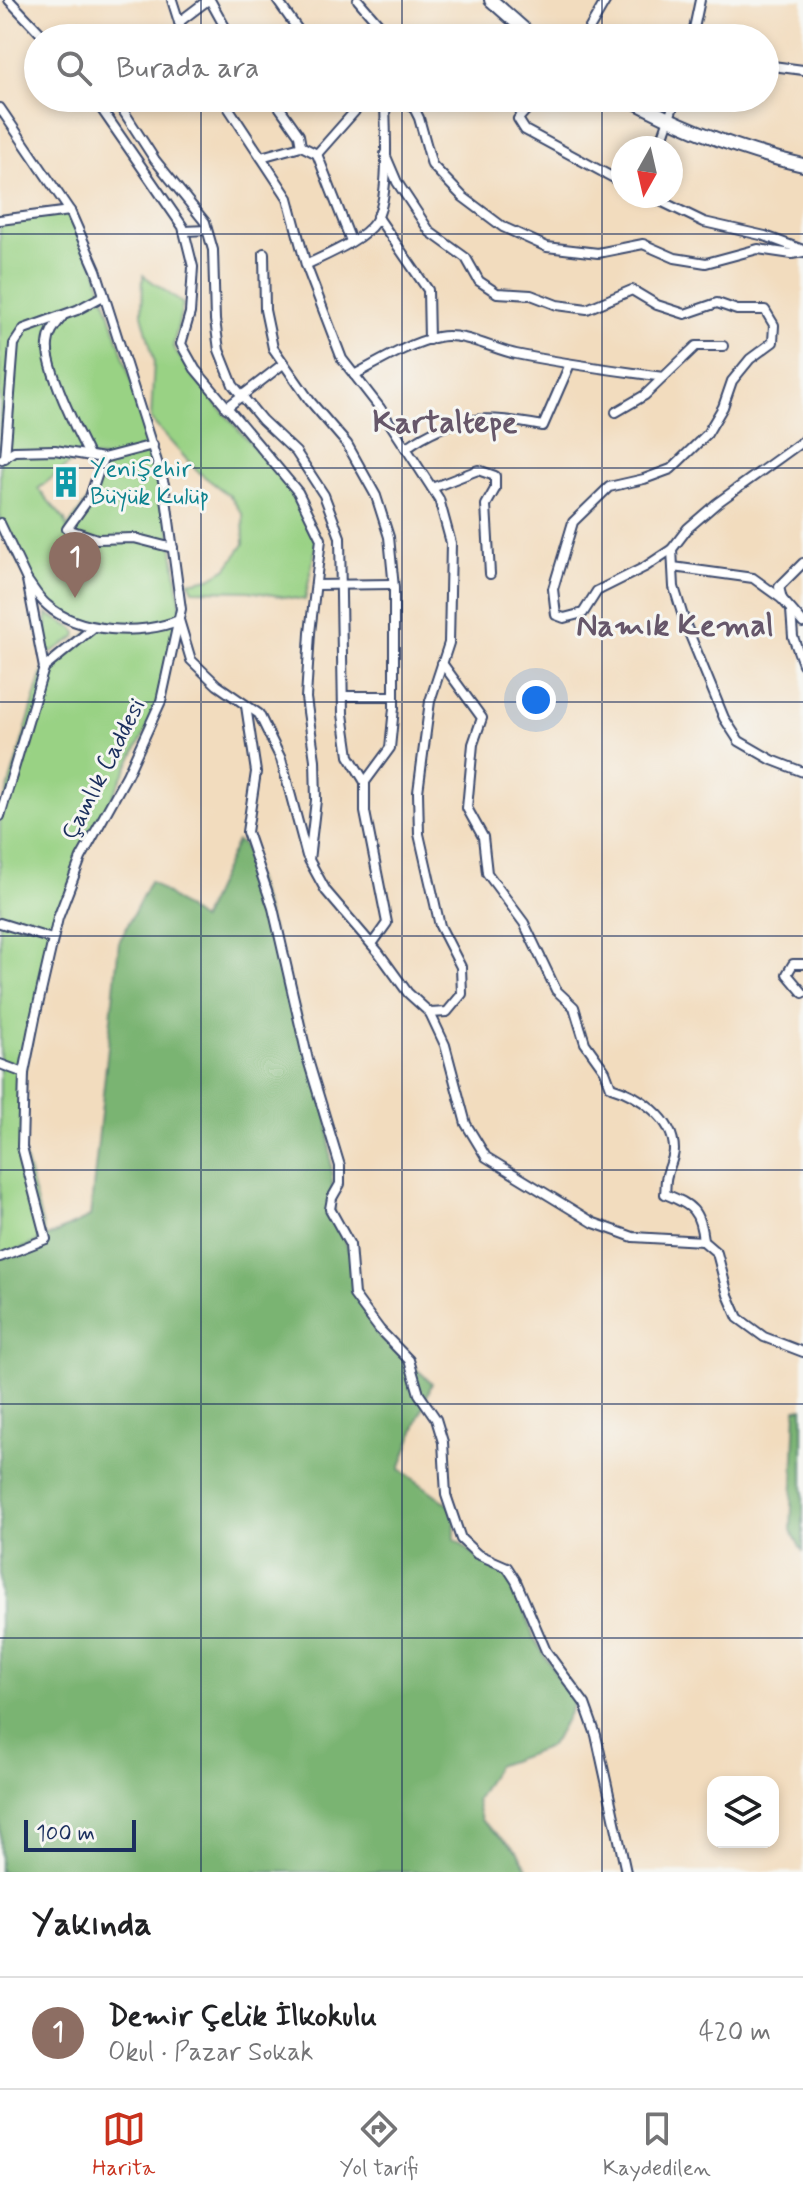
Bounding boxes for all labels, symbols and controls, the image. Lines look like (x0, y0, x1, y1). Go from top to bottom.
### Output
search box (24, 24, 779, 112)
icon: search (52, 46, 96, 90)
text: Burada ara (116, 49, 259, 88)
north arrow (611, 136, 683, 208)
district label: Kartaltepe (372, 402, 518, 444)
place label: Yenişehir Büyük Kulüp (90, 454, 209, 513)
building icon: Yenişehir Büyük Kulüp (49, 465, 83, 499)
pin: 1 (49, 532, 101, 598)
district label: Namık Kemal (576, 605, 774, 647)
your location (516, 680, 556, 720)
street label: Çamlık Caddesi (55, 694, 153, 846)
map controls (707, 1776, 779, 1848)
button: layers (707, 1776, 779, 1848)
scale bar (24, 1816, 136, 1852)
text: 100 m (36, 1820, 95, 1848)
text: Yakında (32, 1902, 152, 1947)
text: Demir Çelik İlkokulu (108, 1997, 377, 2036)
text: 1 (52, 2016, 64, 2050)
text: 420 m (699, 2016, 771, 2050)
text: Okul · Pazar Sokak (108, 2036, 313, 2070)
tab: Harita (92, 2107, 155, 2183)
tab: Yol tarifi (340, 2107, 418, 2183)
tab: Kaydedilen (603, 2107, 711, 2183)

